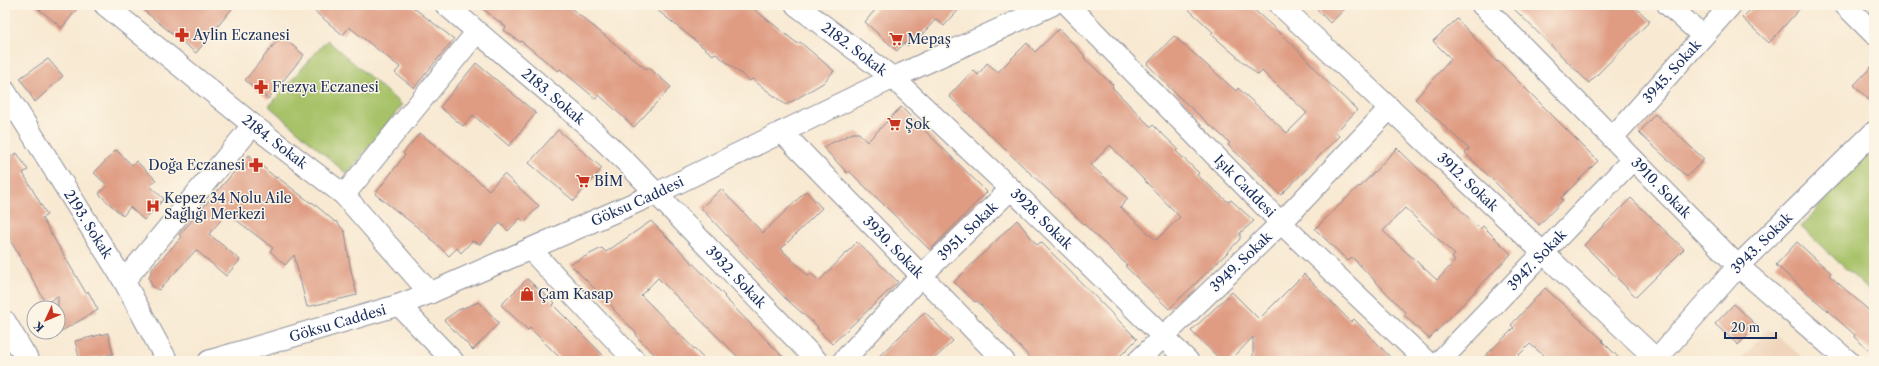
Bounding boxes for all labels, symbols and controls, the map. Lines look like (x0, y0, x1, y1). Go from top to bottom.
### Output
street label: 2182. Sokak (818, 18, 892, 80)
place label: Aylin Eczanesi (192, 26, 290, 44)
pharmacy icon: Aylin Eczanesi (174, 27, 190, 43)
place label: Mepaş (907, 30, 951, 48)
supermarket icon: Mepaş (888, 31, 904, 47)
street label: 3945. Sokak (1639, 35, 1705, 107)
street label: 2183. Sokak (518, 64, 589, 129)
place label: Frezya Eczanesi (272, 78, 379, 96)
pharmacy icon: Frezya Eczanesi (253, 79, 269, 95)
street label: 2184. Sokak (238, 111, 312, 173)
place label: Şok (905, 115, 931, 133)
supermarket icon: Şok (886, 116, 902, 132)
street label: 3912. Sokak (1433, 149, 1503, 216)
street label: Işık Caddesi (1210, 151, 1279, 221)
street label: 3910. Sokak (1627, 154, 1696, 223)
place label: Doğa Eczanesi (148, 156, 245, 174)
pharmacy icon: Doğa Eczanesi (248, 157, 264, 173)
street label: Göksu Caddesi (588, 172, 687, 230)
place label: BİM (594, 172, 623, 190)
supermarket icon: BİM (575, 173, 591, 189)
street label: 3928. Sokak (1007, 184, 1077, 254)
street label: 2193. Sokak (60, 186, 117, 262)
place label: Kepez 34 Nolu Aile Sağlığı Merkezi (164, 189, 292, 223)
street label: 3951. Sokak (933, 197, 1002, 264)
hospital icon: Kepez 34 Nolu Aile Sağlığı Merkezi (145, 198, 161, 214)
street label: 3943. Sokak (1727, 208, 1797, 277)
street label: 3930. Sokak (859, 212, 928, 283)
street label: 3947. Sokak (1503, 225, 1571, 294)
street label: 3949. Sokak (1206, 227, 1276, 296)
street label: 3932. Sokak (702, 242, 771, 312)
place label: Çam Kasap (538, 285, 613, 303)
shop icon: Çam Kasap (519, 286, 535, 302)
north arrow (26, 300, 66, 340)
street label: Göksu Caddesi (287, 300, 388, 346)
scale bar (1725, 314, 1776, 340)
text: K (30, 318, 47, 335)
text: 20 m (1731, 320, 1760, 335)

